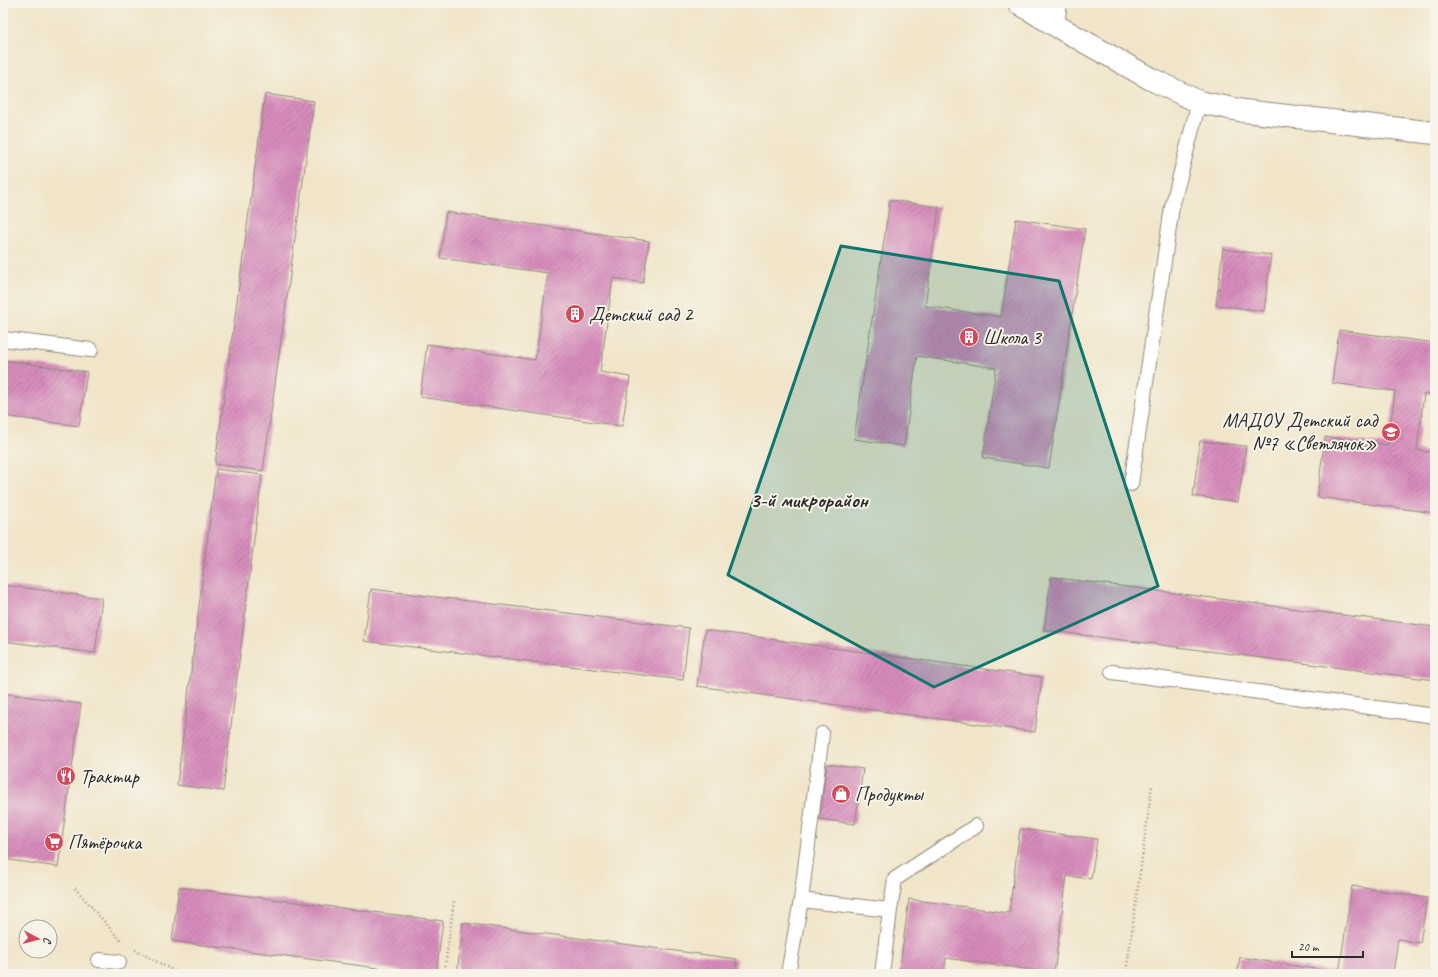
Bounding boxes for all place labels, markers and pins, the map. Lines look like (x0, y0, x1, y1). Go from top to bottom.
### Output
place label: Детский сад 2 (589, 302, 695, 327)
building icon: Детский сад 2 (564, 303, 586, 325)
place label: Школа 3 (983, 325, 1043, 350)
building icon: Школа 3 (958, 326, 980, 348)
place label: МАДОУ Детский сад №7 «Светлячок» (1222, 408, 1379, 456)
school or university icon: МАДОУ Детский сад №7 «Светлячок» (1380, 421, 1402, 443)
place label: Трактир (80, 764, 140, 789)
restaurant icon: Трактир (55, 765, 77, 787)
place label: Продукты (855, 782, 924, 807)
shop icon: Продукты (830, 783, 852, 805)
place label: Пятёрочка (68, 830, 143, 855)
supermarket icon: Пятёрочка (43, 831, 65, 853)

